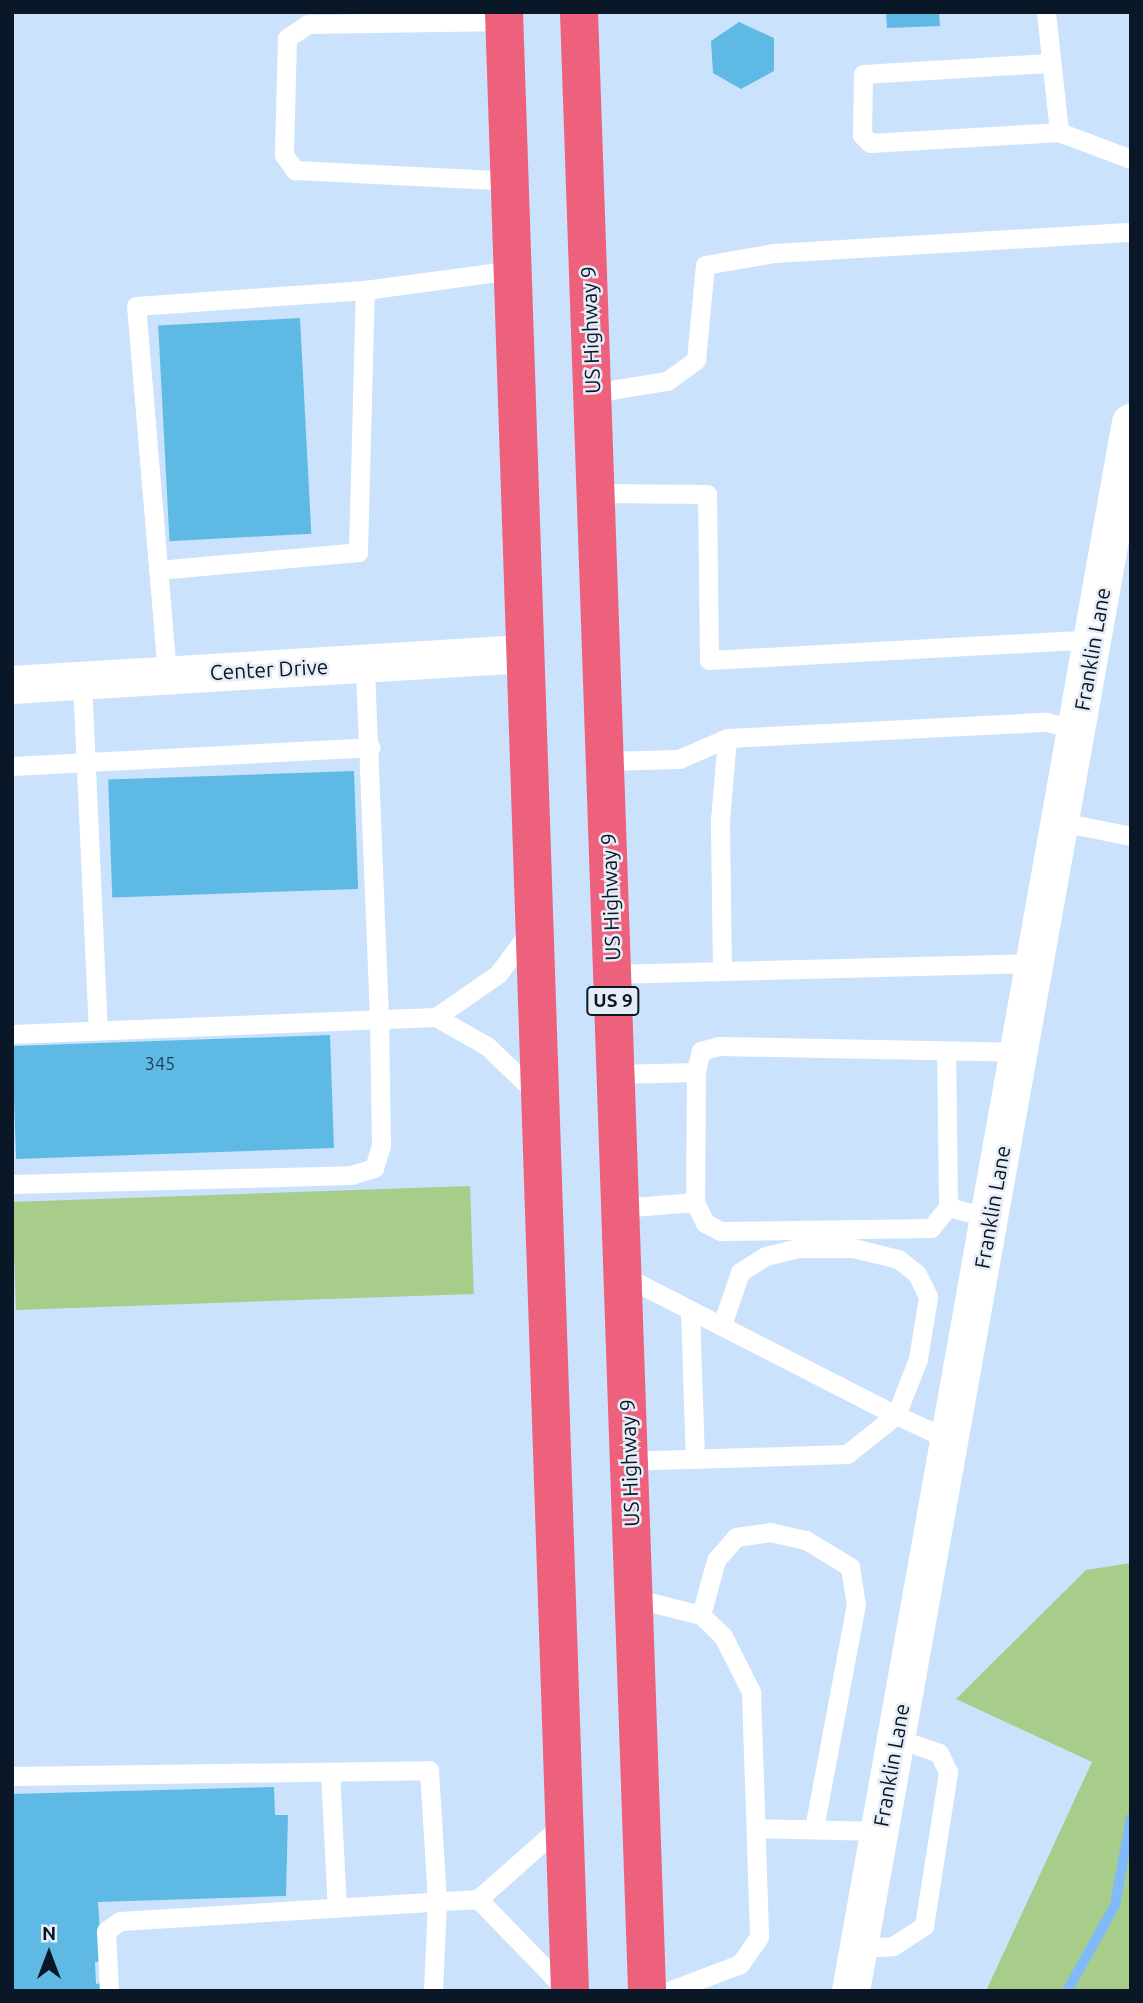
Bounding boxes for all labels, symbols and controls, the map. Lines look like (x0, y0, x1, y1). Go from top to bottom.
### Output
street label: US Highway 9 (575, 266, 605, 394)
street label: Franklin Lane (1069, 586, 1115, 712)
street label: Center Drive (209, 653, 329, 685)
street label: US Highway 9 (595, 833, 625, 961)
road number: US 9 (585, 986, 641, 1016)
house number: 345 (145, 1052, 175, 1074)
street label: Franklin Lane (969, 1144, 1015, 1270)
street label: US Highway 9 (614, 1399, 644, 1527)
street label: Franklin Lane (868, 1702, 914, 1828)
north arrow (14, 1919, 84, 1989)
text: N (42, 1922, 56, 1944)

